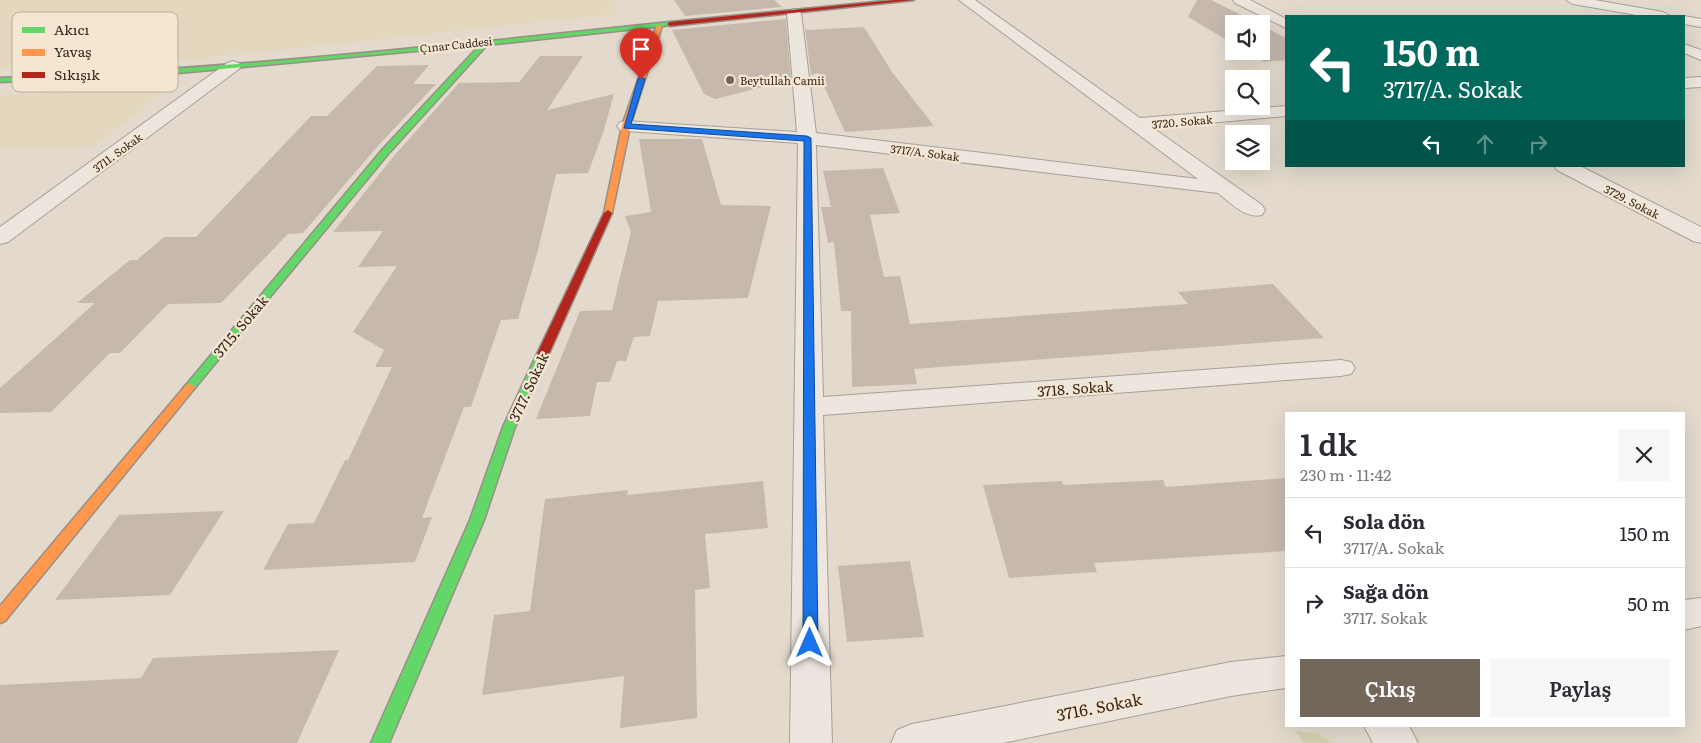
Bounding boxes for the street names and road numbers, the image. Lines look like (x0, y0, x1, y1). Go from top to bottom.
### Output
street label: Çınar Caddesi (419, 32, 493, 56)
street label: 3720. Sokak (1151, 110, 1213, 132)
street label: 3711. Sokak (89, 128, 145, 176)
street label: 3717/A. Sokak (889, 140, 961, 164)
street label: 3729. Sokak (1601, 180, 1663, 222)
street label: 3715. Sokak (208, 290, 272, 361)
street label: 3717. Sokak (503, 349, 553, 425)
street label: 3718. Sokak (1036, 375, 1114, 401)
street label: 3716. Sokak (1054, 686, 1144, 726)

